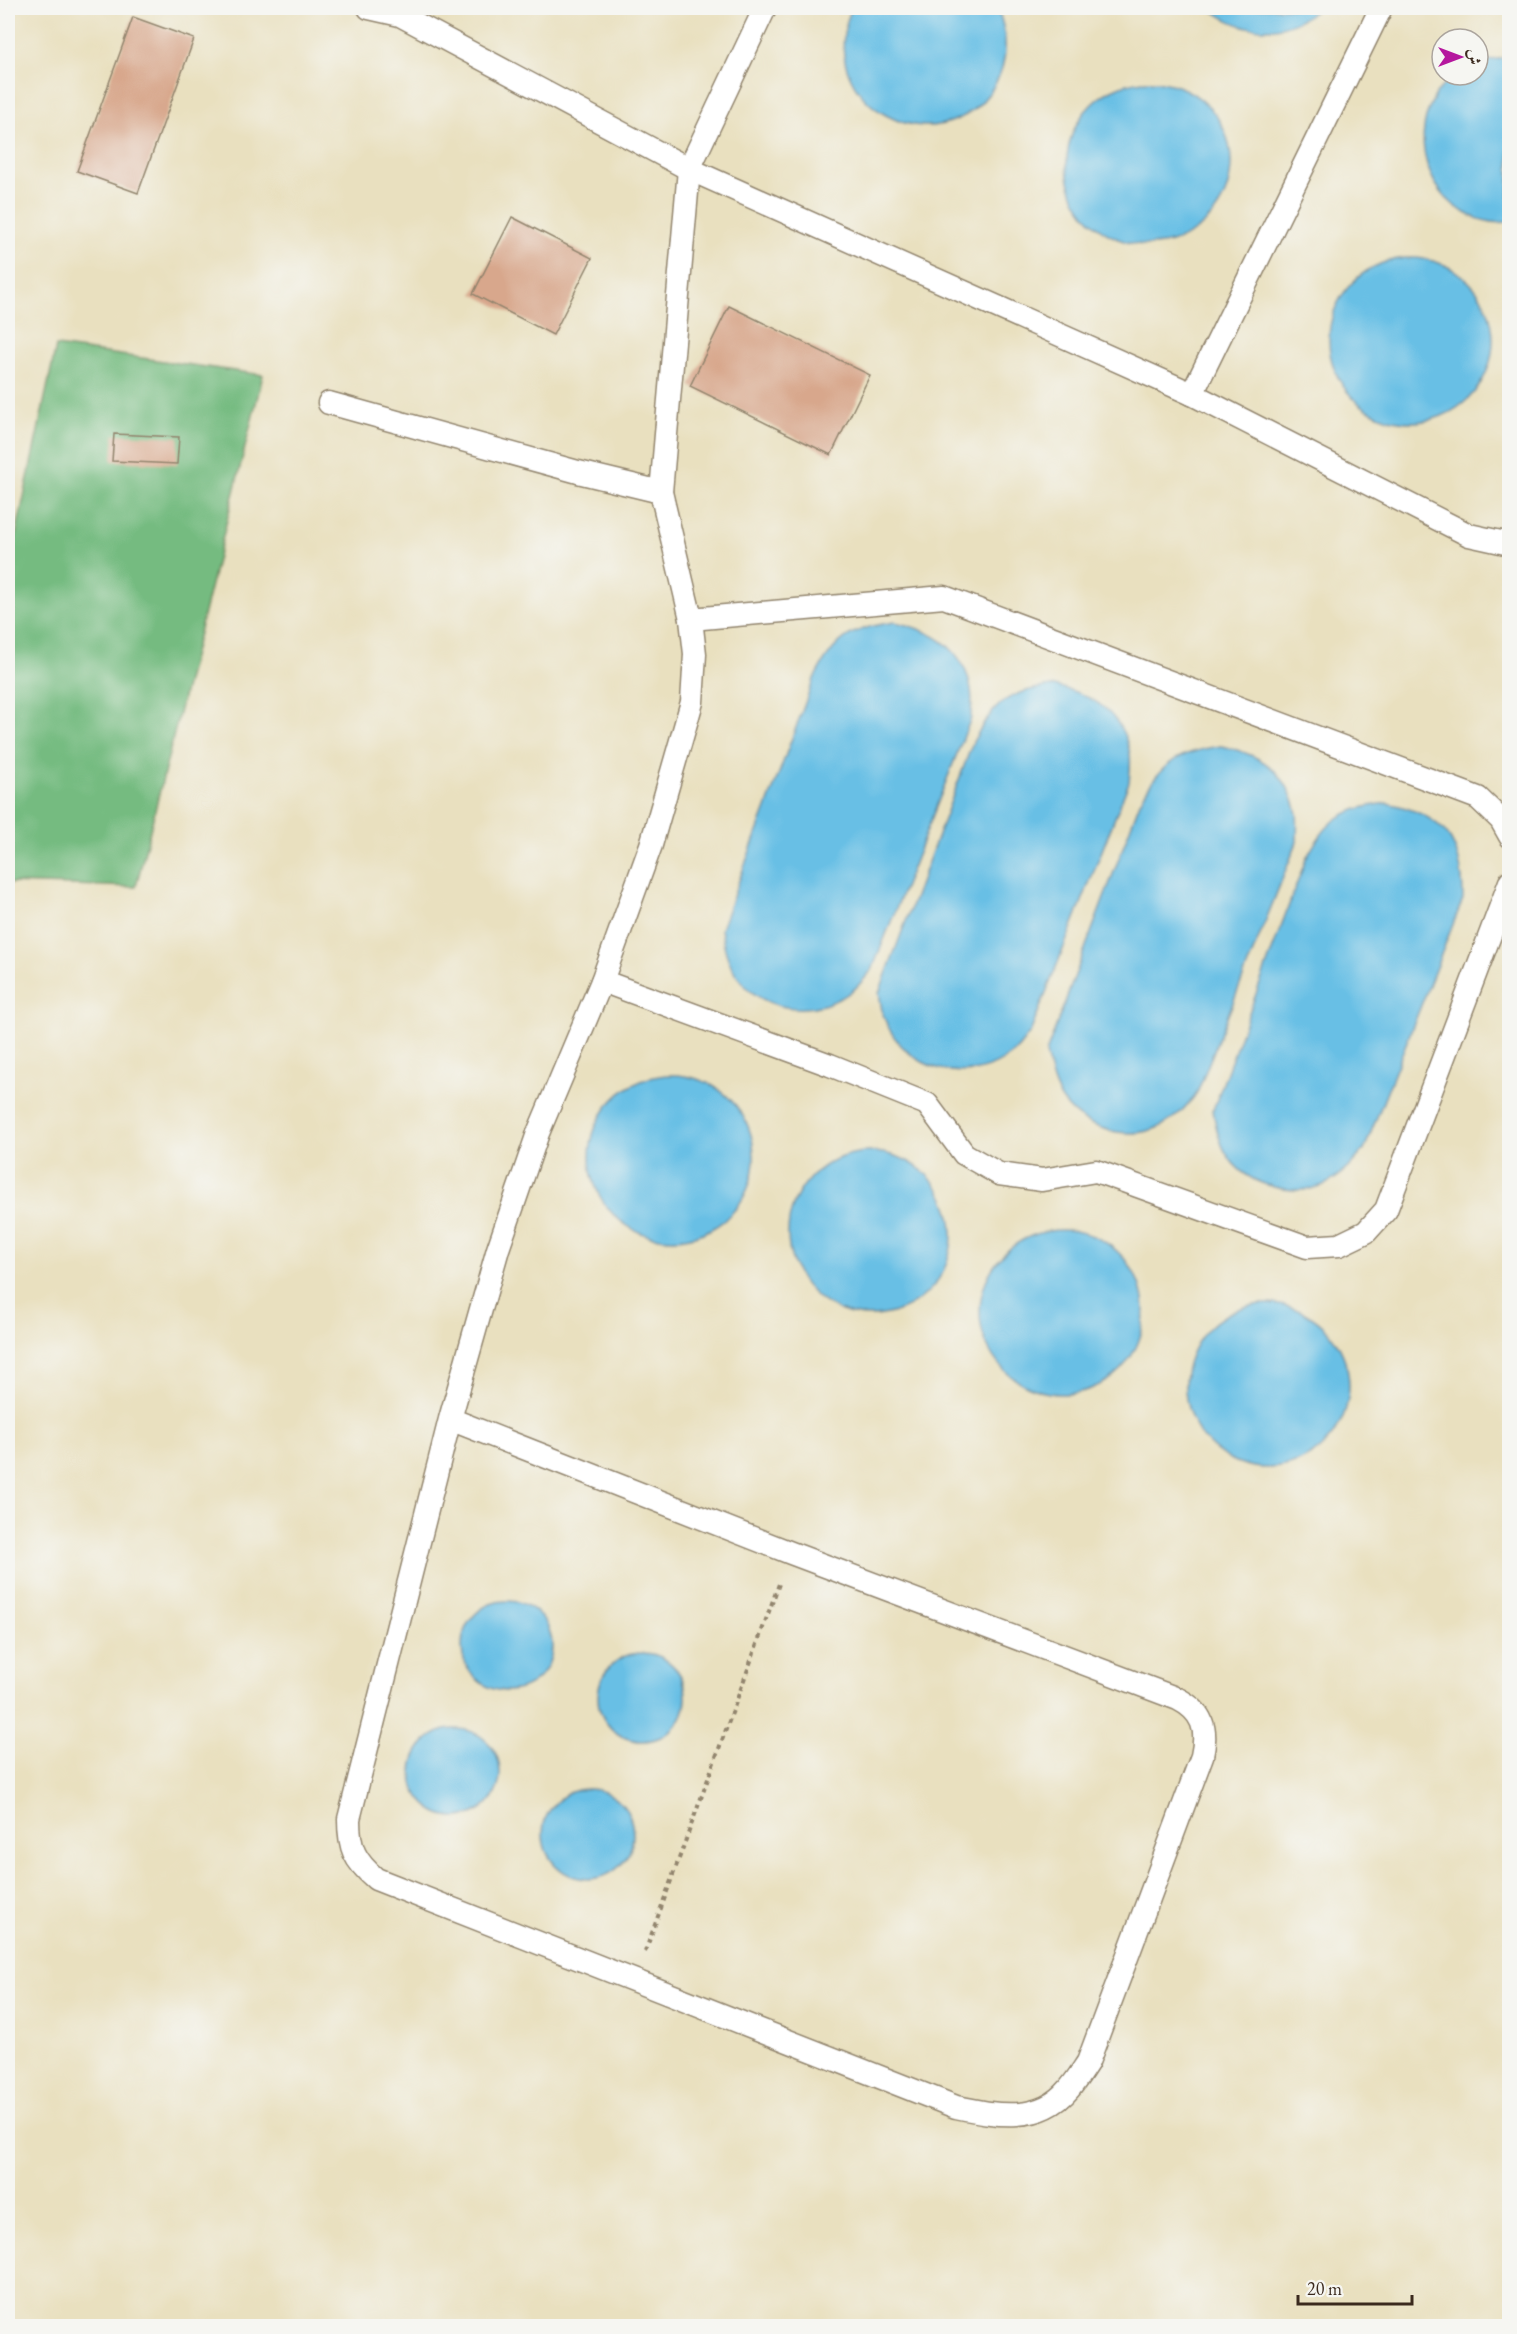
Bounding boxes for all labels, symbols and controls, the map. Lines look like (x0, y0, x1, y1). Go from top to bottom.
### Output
north arrow (1430, 27, 1490, 87)
text: ش (1464, 49, 1485, 65)
scale bar (1298, 2268, 1412, 2306)
text: 20 m (1307, 2277, 1342, 2300)

